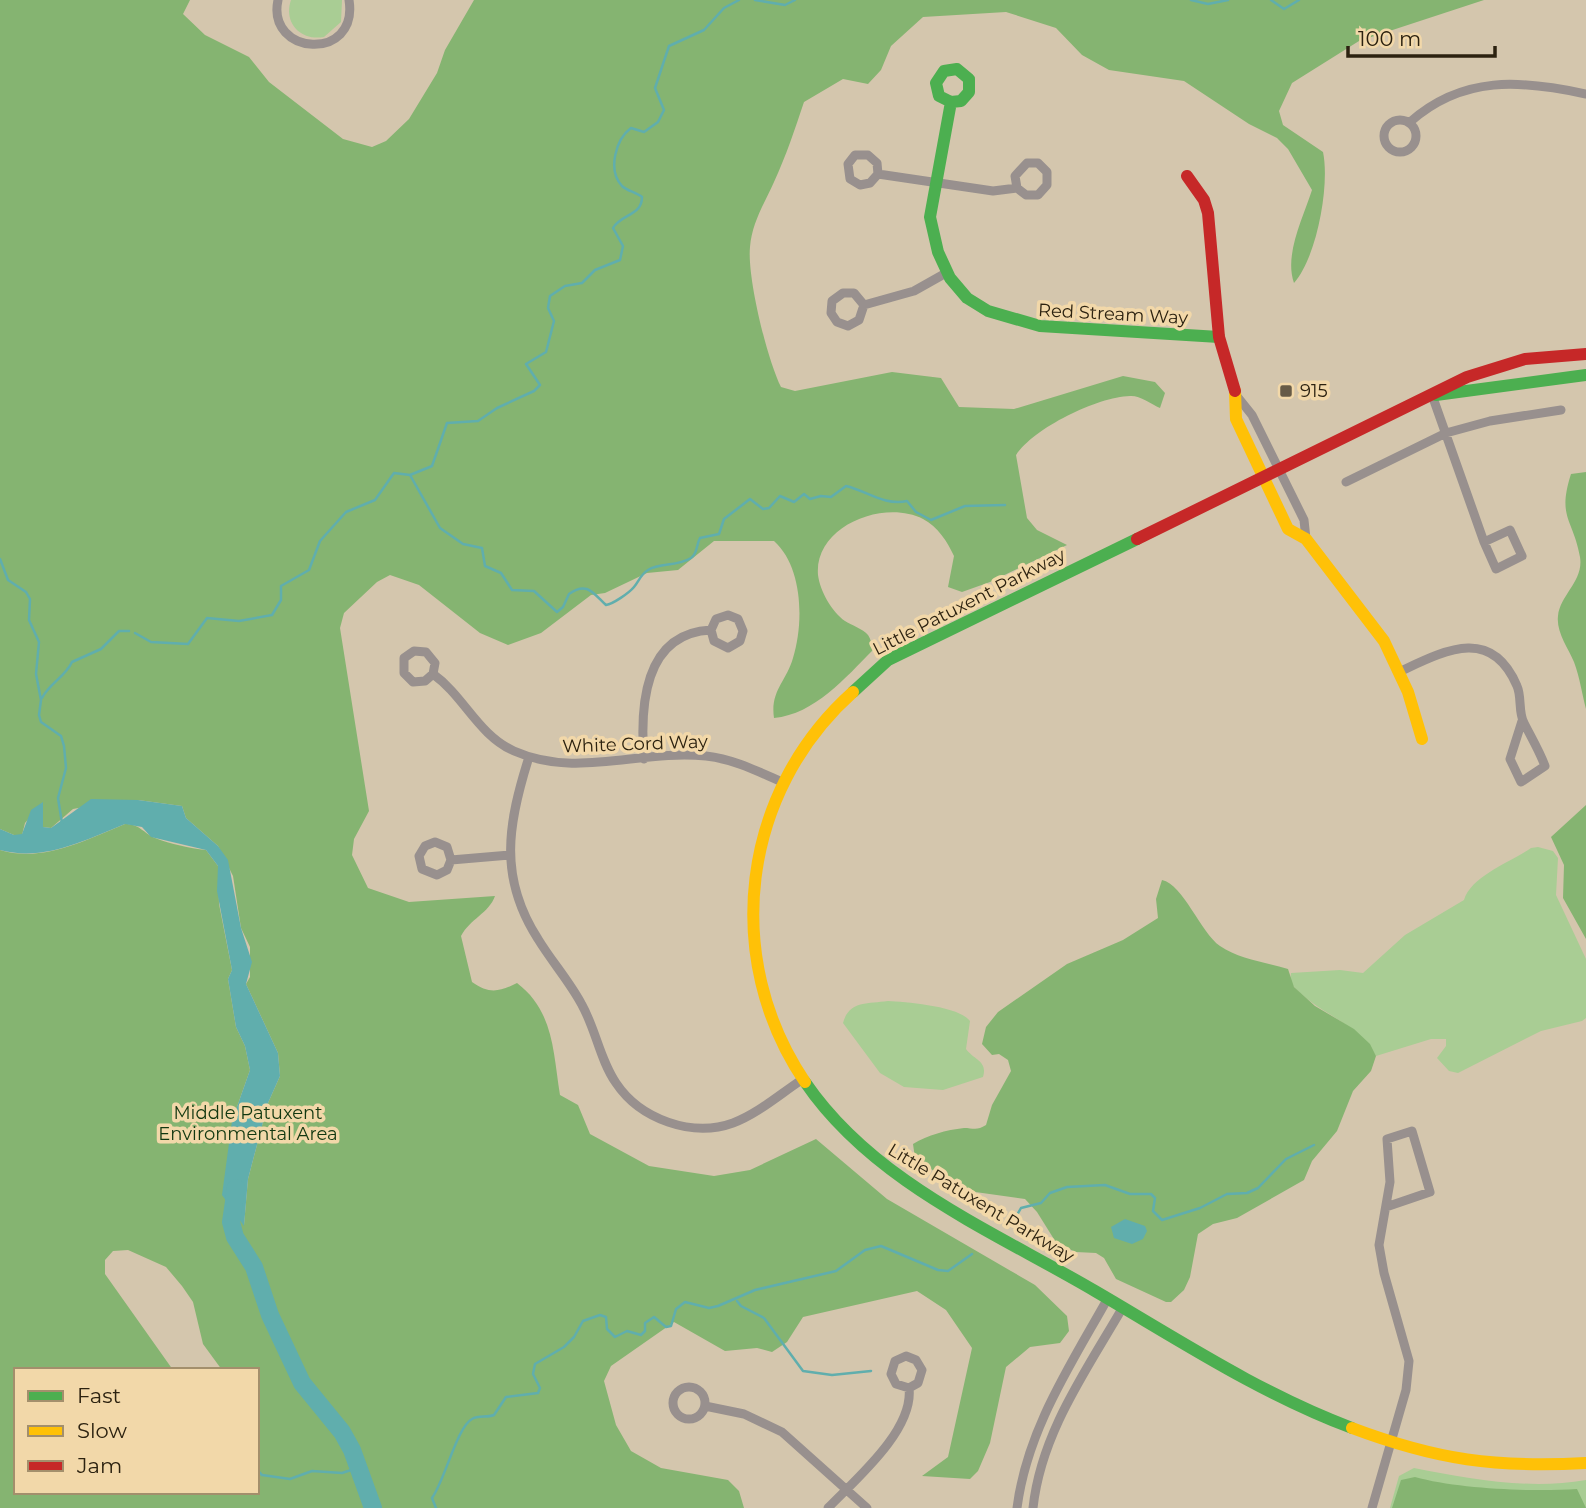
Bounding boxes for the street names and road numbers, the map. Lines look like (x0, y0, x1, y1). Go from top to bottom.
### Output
street label: Red Stream Way (1037, 299, 1189, 329)
street label: Little Patuxent Parkway (869, 544, 1069, 660)
street label: White Cord Way (562, 730, 708, 758)
street label: Little Patuxent Parkway (884, 1139, 1078, 1267)

